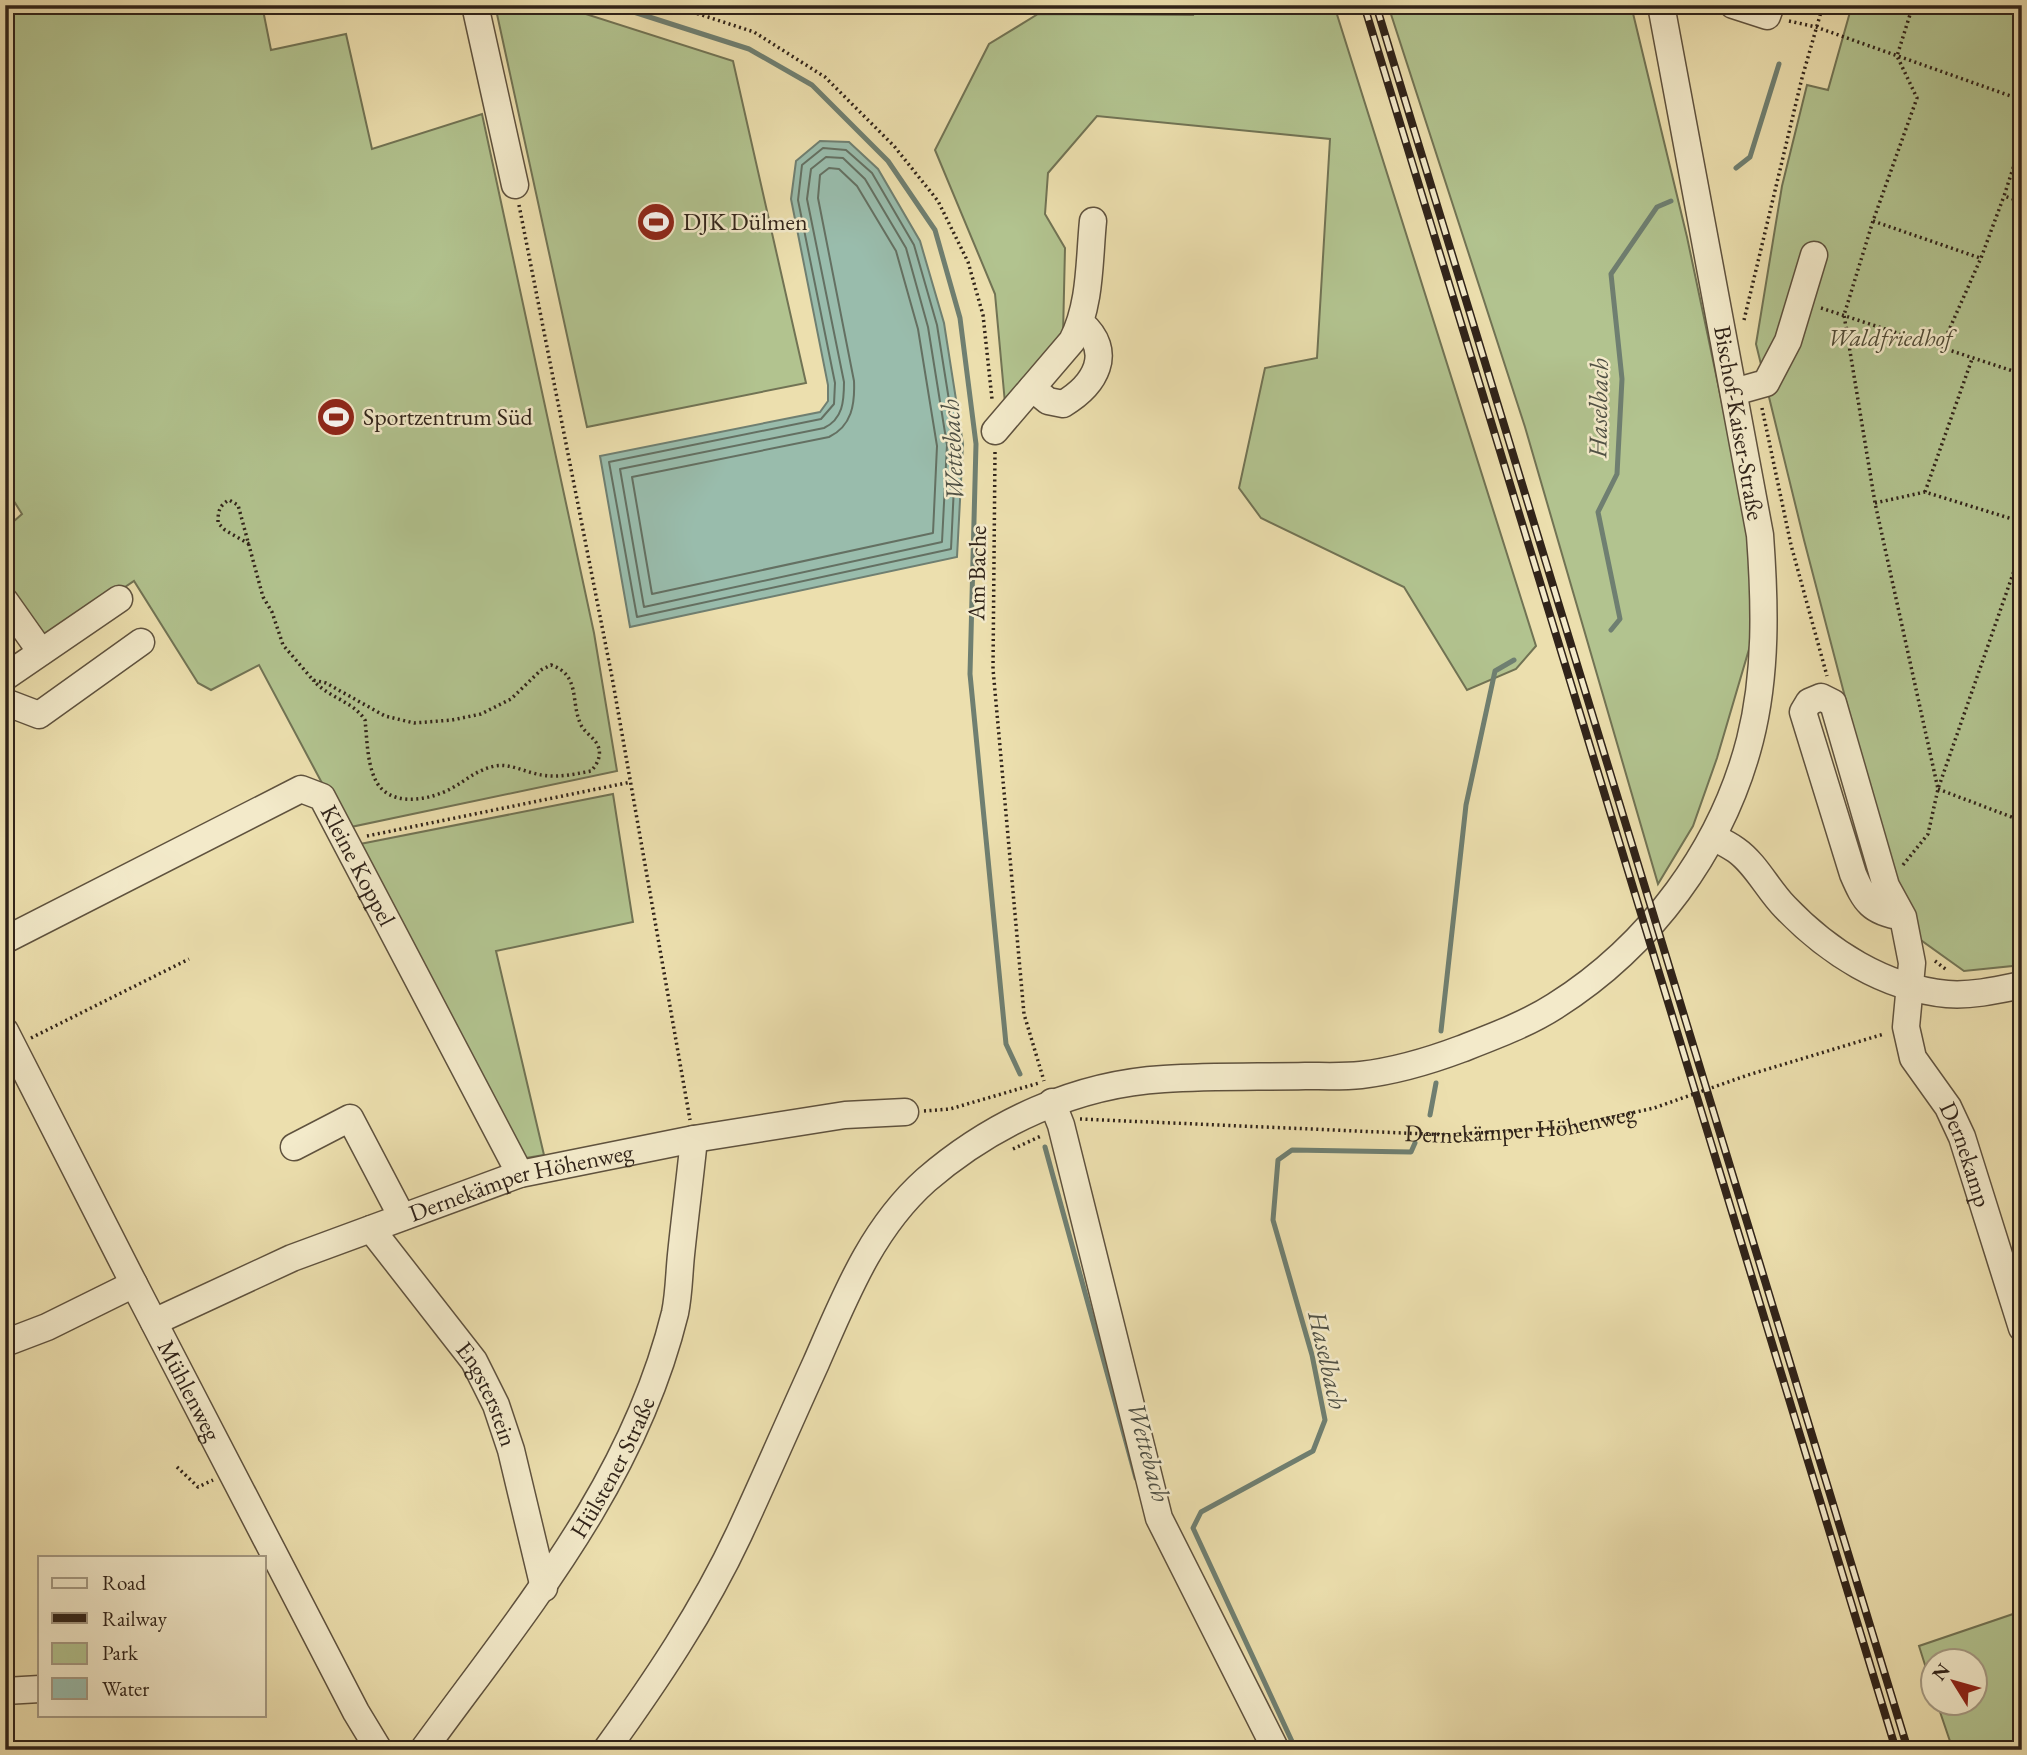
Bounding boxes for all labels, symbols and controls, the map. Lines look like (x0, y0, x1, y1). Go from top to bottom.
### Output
sports icon: DJK Dülmen (635, 201, 677, 243)
place label: DJK Dülmen (683, 206, 808, 237)
park label: Waldfriedhof (1828, 322, 1958, 353)
street label: Bischof-Kaiser-Straße (1707, 323, 1772, 523)
water label: Haselbach (1580, 358, 1616, 459)
sports icon: Sportzentrum Süd (315, 396, 357, 438)
water label: Wettebach (932, 398, 972, 502)
place label: Sportzentrum Süd (363, 401, 534, 432)
street label: Am Bache (960, 525, 993, 622)
street label: Kleine Koppel (314, 799, 403, 931)
street label: Dernekämper Höhenweg (1404, 1096, 1639, 1150)
street label: Dernekamp (1933, 1097, 1999, 1211)
street label: Dernekämper Höhenweg (404, 1136, 636, 1229)
water label: Haselbach (1300, 1307, 1356, 1413)
street label: Mühlenweg (151, 1335, 229, 1447)
street label: Engsterstein (449, 1335, 525, 1451)
street label: Hülstener Straße (562, 1392, 661, 1544)
water label: Wettebach (1119, 1398, 1179, 1506)
legend (38, 1556, 266, 1716)
text: Road (102, 1569, 146, 1596)
text: Railway (102, 1605, 168, 1632)
text: Park (102, 1639, 139, 1666)
north arrow (1918, 1646, 1988, 1716)
text: N (1926, 1658, 1956, 1686)
text: Water (102, 1675, 149, 1702)

